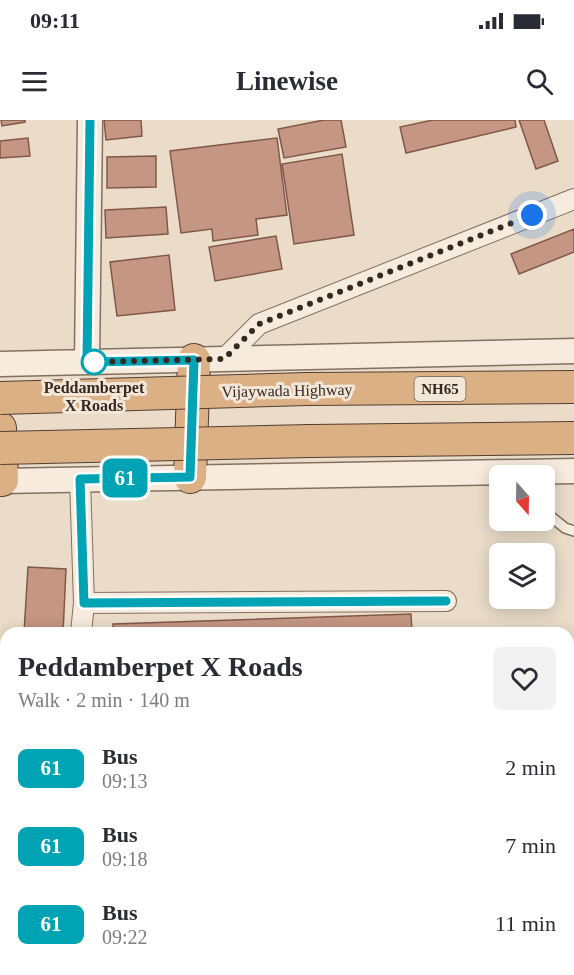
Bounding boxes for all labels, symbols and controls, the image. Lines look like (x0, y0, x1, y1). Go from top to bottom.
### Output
text: 09:11 (30, 8, 80, 33)
icon: menu (18, 65, 51, 98)
icon: search (523, 65, 556, 98)
text: Linewise (236, 66, 338, 96)
your location (517, 200, 547, 230)
marker: Peddamberpet X Roads (81, 349, 107, 375)
road number: NH65 (414, 377, 466, 401)
place label: Peddamberpet X Roads (44, 379, 145, 414)
street label: Vijaywada Highway (221, 381, 353, 401)
line badge: 61 (98, 458, 152, 498)
north arrow (489, 465, 555, 531)
map controls (489, 465, 555, 609)
text: 61 (115, 466, 136, 490)
button: layers (489, 543, 555, 609)
button: heart (493, 647, 556, 710)
text: Peddamberpet X Roads (18, 651, 303, 682)
text: Walk · 2 min · 140 m (18, 689, 190, 711)
text: Bus (102, 744, 137, 769)
text: 2 min (505, 755, 556, 780)
text: 61 (41, 756, 62, 780)
text: 09:13 (102, 770, 148, 792)
text: Bus (102, 822, 137, 847)
text: 7 min (505, 833, 556, 858)
text: 61 (41, 834, 62, 858)
text: 09:18 (102, 848, 148, 870)
text: Bus (102, 900, 137, 925)
text: 11 min (495, 911, 556, 936)
text: 61 (41, 912, 62, 936)
text: 09:22 (102, 926, 148, 948)

